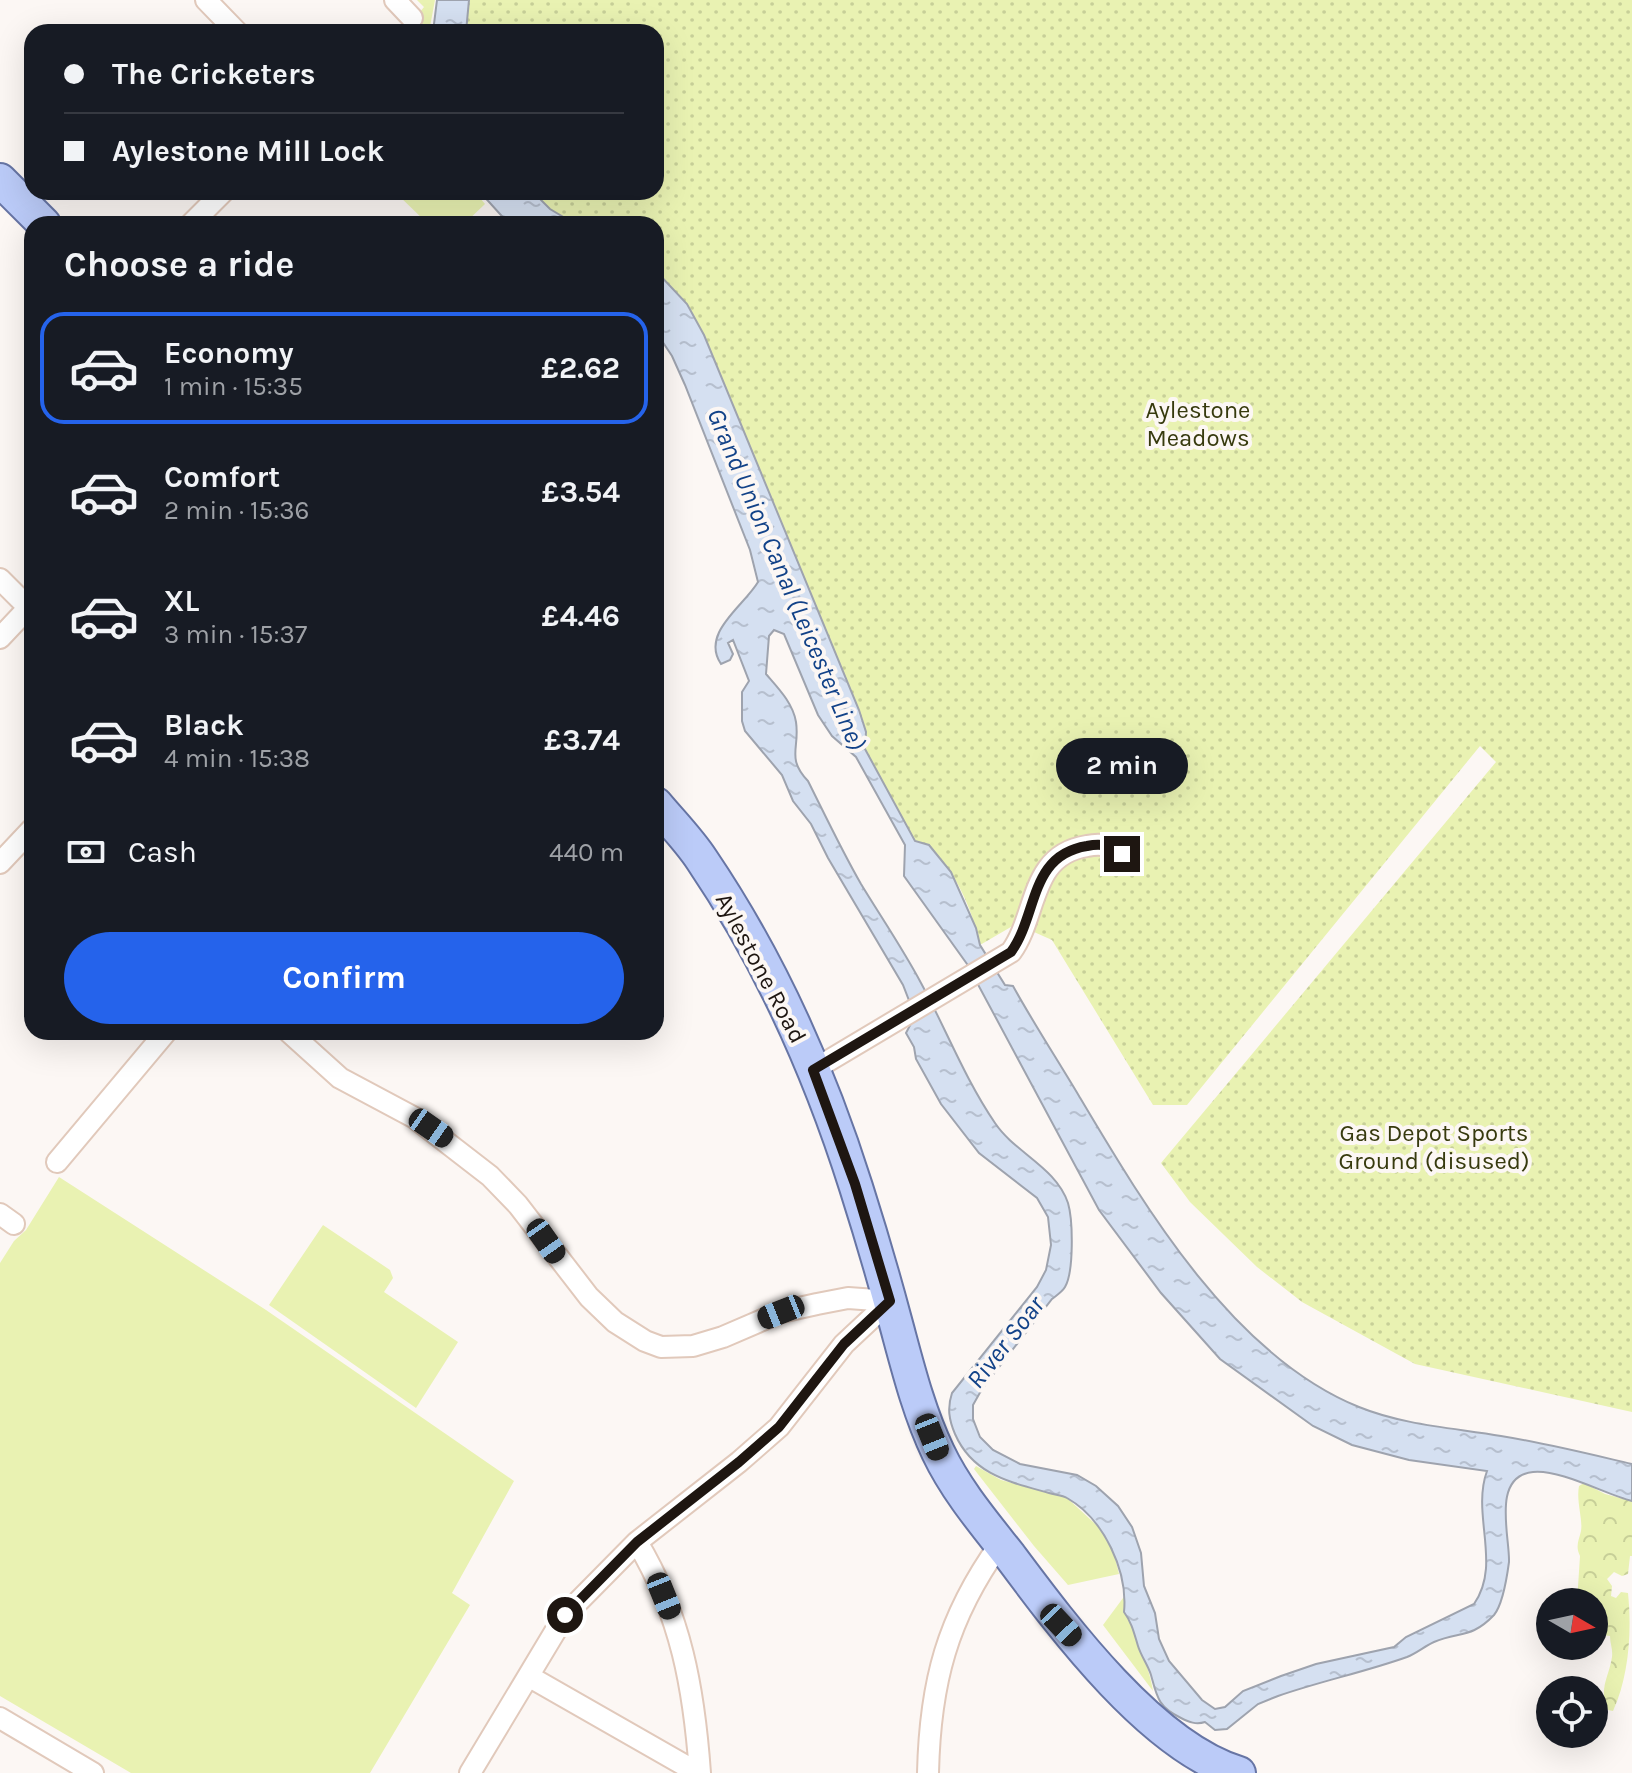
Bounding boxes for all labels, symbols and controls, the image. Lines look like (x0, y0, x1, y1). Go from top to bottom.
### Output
text: The Cricketers (112, 56, 316, 92)
text: Aylestone Mill Lock (112, 133, 384, 169)
text: Choose a ride (64, 243, 294, 285)
icon: car (68, 332, 140, 404)
text: Economy (164, 335, 294, 371)
text: £2.62 (541, 350, 620, 386)
text: 1 min · 15:35 (164, 371, 303, 402)
park label: Aylestone Meadows (1146, 396, 1250, 452)
water label: Grand Union Canal (Leicester Line) (700, 403, 873, 755)
icon: car (68, 456, 140, 528)
text: Comfort (164, 459, 280, 495)
text: £3.54 (542, 474, 620, 510)
text: 2 min · 15:36 (164, 495, 310, 526)
icon: car (68, 580, 140, 652)
text: XL (164, 583, 199, 619)
text: £4.46 (542, 598, 620, 634)
text: 3 min · 15:37 (164, 619, 307, 650)
icon: car (68, 704, 140, 776)
text: Black (164, 707, 244, 743)
text: £3.74 (544, 722, 620, 758)
callout: 2 min (1056, 738, 1188, 794)
text: 4 min · 15:38 (164, 743, 310, 774)
text: 2 min (1086, 750, 1158, 781)
icon: cash (64, 830, 108, 874)
text: Cash (128, 834, 197, 870)
route end (1104, 836, 1140, 872)
text: 440 m (549, 837, 624, 868)
street label: Aylestone Road (710, 888, 812, 1048)
button: Confirm (64, 932, 624, 1024)
car (404, 1104, 458, 1152)
park label: Gas Depot Sports Ground (disused) (1339, 1119, 1529, 1175)
car (522, 1214, 570, 1268)
water label: River Soar (960, 1289, 1052, 1395)
car (754, 1292, 808, 1332)
car (912, 1410, 952, 1464)
car (644, 1569, 684, 1623)
north arrow (1536, 1588, 1608, 1660)
map controls (1536, 1588, 1608, 1748)
route start (547, 1597, 583, 1633)
car (1036, 1599, 1086, 1651)
button: locate (1536, 1676, 1608, 1748)

